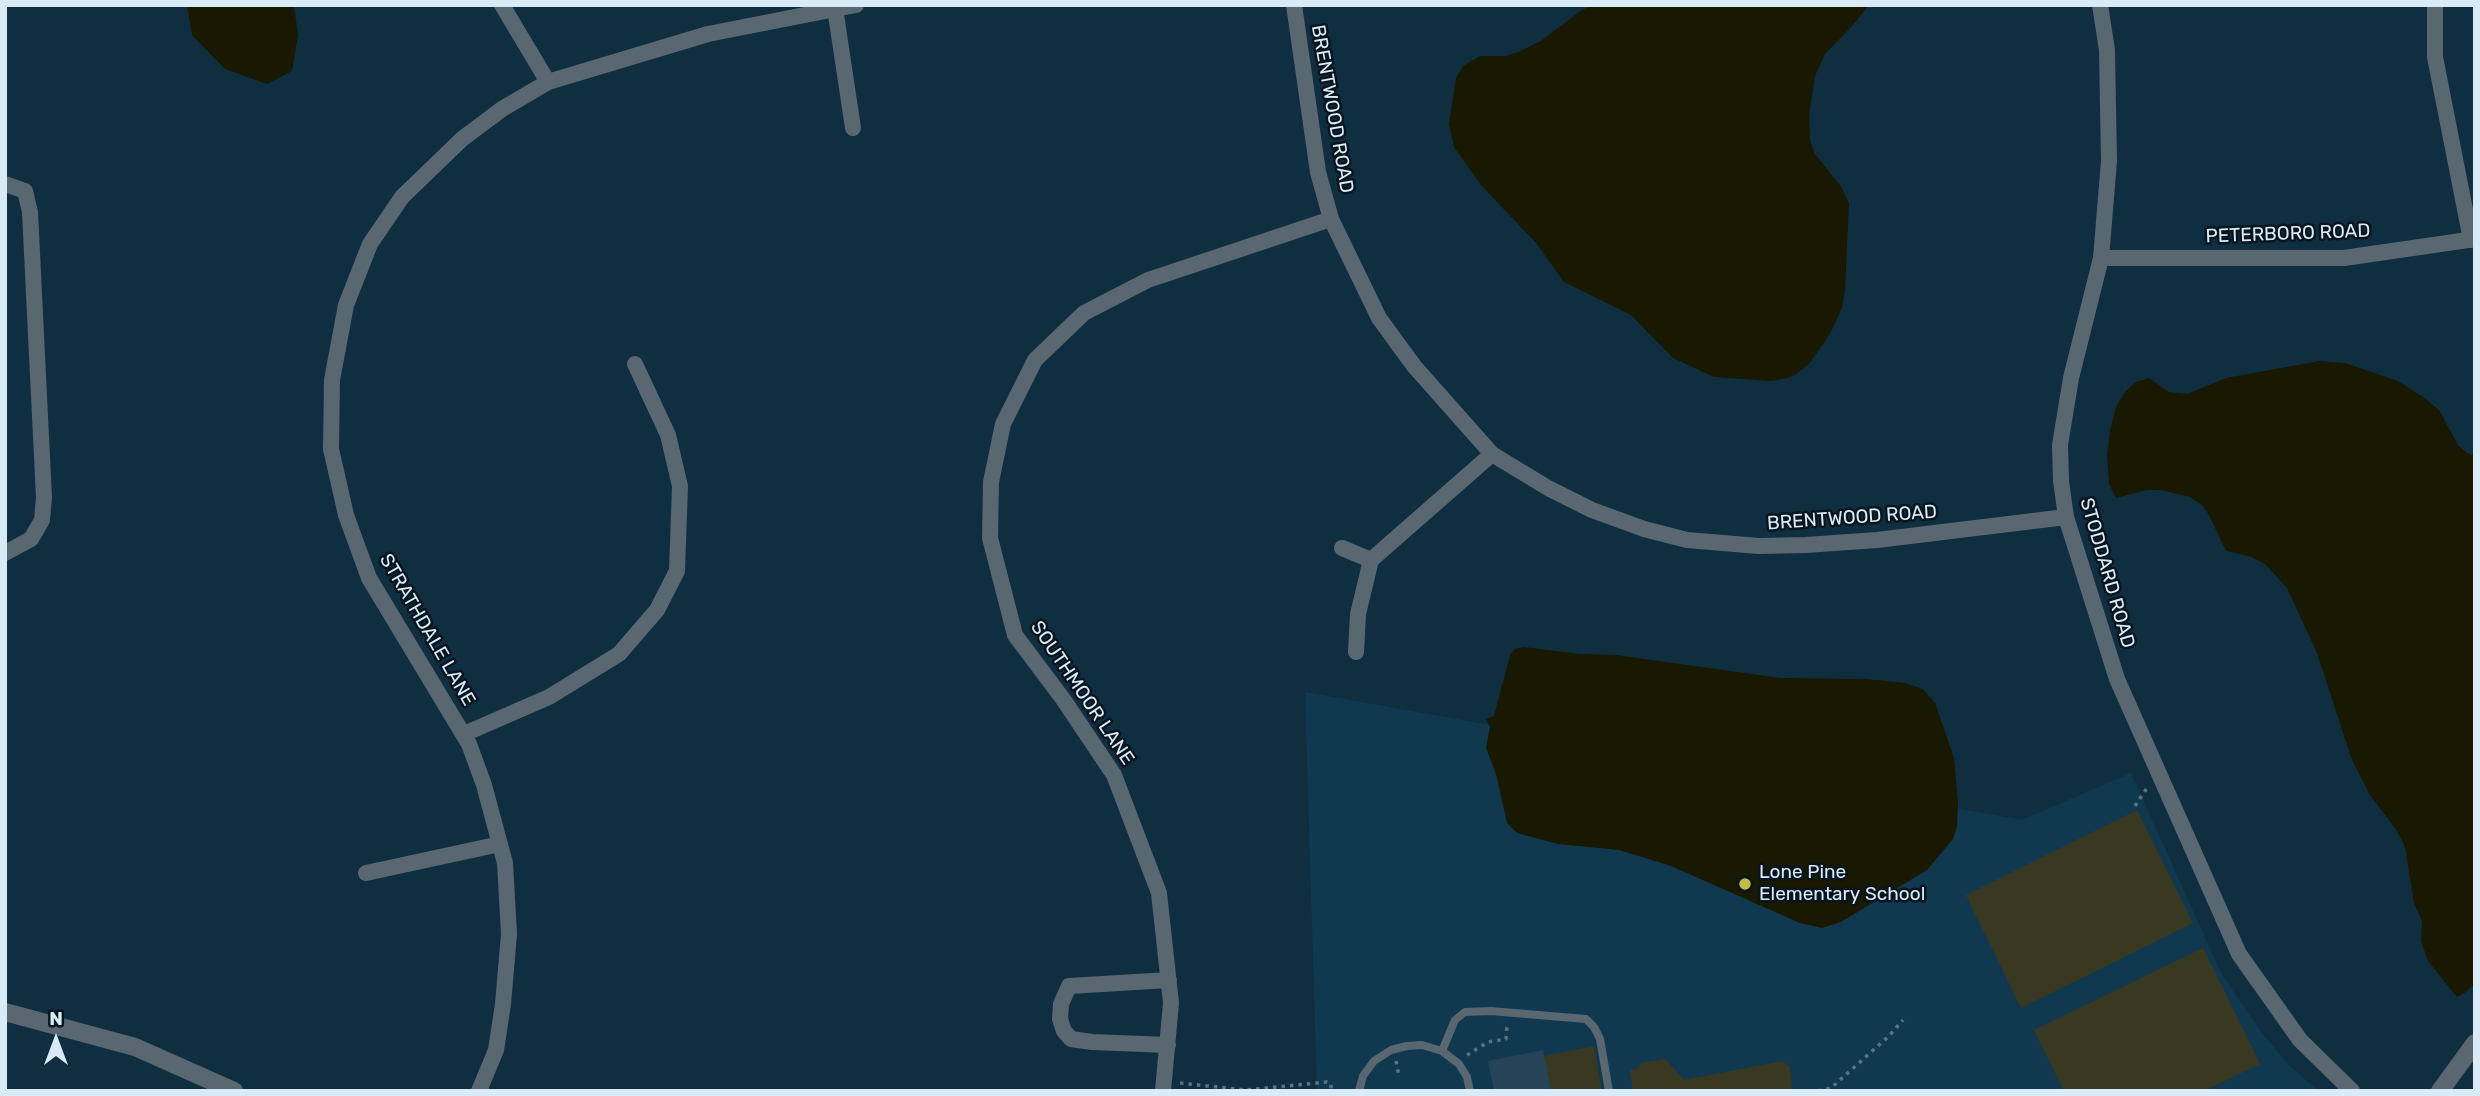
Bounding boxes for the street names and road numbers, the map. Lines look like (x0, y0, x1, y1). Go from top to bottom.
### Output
street label: BRENTWOOD ROAD (1306, 23, 1358, 195)
street label: PETERBORO ROAD (2205, 220, 2371, 248)
street label: STODDARD ROAD (2075, 495, 2139, 651)
street label: BRENTWOOD ROAD (1766, 501, 1938, 535)
street label: STRATHDALE LANE (374, 550, 480, 710)
street label: SOUTHMOOR LANE (1025, 617, 1139, 769)

